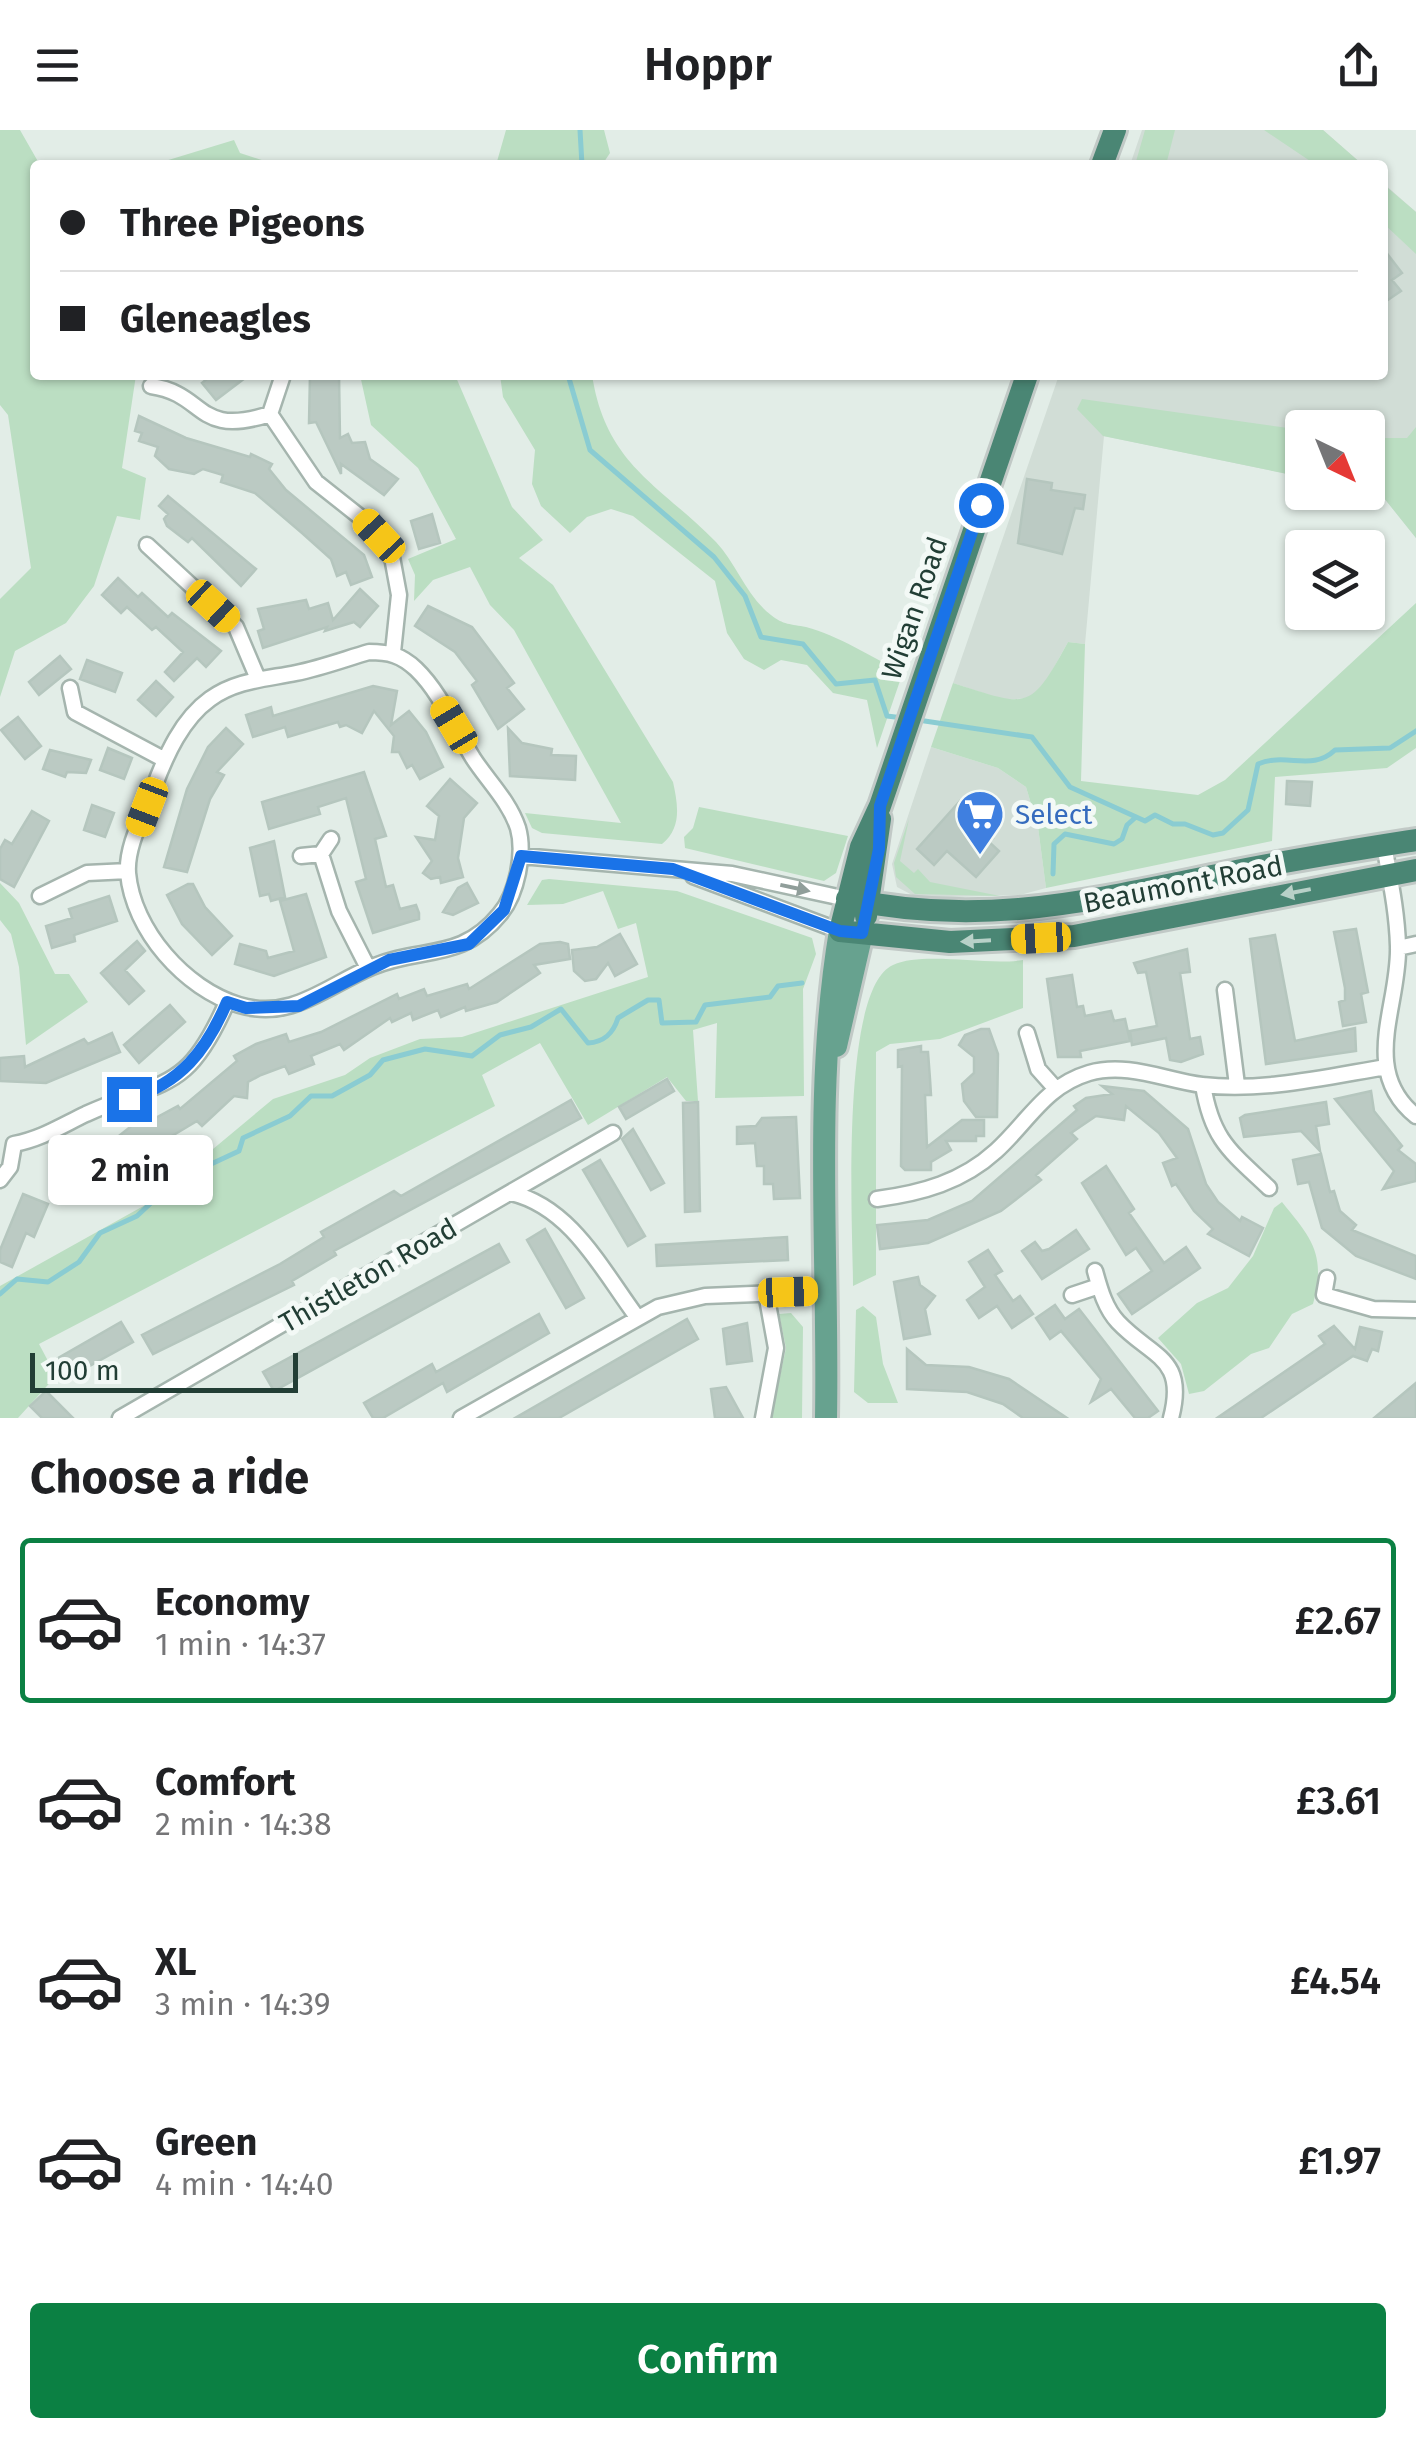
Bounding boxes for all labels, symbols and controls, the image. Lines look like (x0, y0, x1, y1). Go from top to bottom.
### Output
icon: menu (30, 38, 85, 93)
text: Hoppr (644, 38, 772, 92)
icon: share (1331, 38, 1386, 93)
text: Three Pigeons (120, 200, 365, 246)
text: Gleneagles (120, 296, 311, 342)
north arrow (1285, 410, 1385, 510)
map controls (1285, 410, 1385, 630)
route start (959, 483, 1004, 528)
car (348, 504, 410, 568)
button: layers (1285, 530, 1385, 630)
street label: Wigan Road (875, 532, 954, 684)
car (181, 575, 245, 637)
car (426, 692, 482, 758)
car (122, 774, 172, 840)
supermarket icon: Select (954, 788, 1006, 856)
place label: Select (1015, 798, 1093, 831)
street label: Beaumont Road (1081, 849, 1286, 920)
one-way arrow (780, 881, 811, 897)
one-way arrow (1280, 884, 1311, 900)
car (1010, 921, 1072, 955)
one-way arrow (959, 933, 991, 949)
route end (107, 1077, 152, 1122)
callout: 2 min (46, 1134, 212, 1204)
text: 2 min (91, 1151, 170, 1189)
street label: Thistleton Road (274, 1211, 463, 1340)
car (757, 1276, 819, 1308)
scale bar (30, 1348, 298, 1392)
text: 100 m (45, 1354, 120, 1387)
text: Choose a ride (30, 1451, 309, 1505)
icon: car (35, 1576, 125, 1666)
text: Economy (155, 1579, 310, 1625)
text: £2.67 (1295, 1598, 1381, 1644)
text: 1 min · 14:37 (155, 1625, 326, 1663)
icon: car (35, 1756, 125, 1846)
text: Comfort (155, 1759, 296, 1805)
text: £3.61 (1296, 1778, 1381, 1824)
text: 2 min · 14:38 (155, 1805, 332, 1843)
icon: car (35, 1936, 125, 2026)
text: XL (155, 1939, 197, 1985)
text: £4.54 (1290, 1958, 1381, 2004)
text: 3 min · 14:39 (155, 1985, 331, 2023)
icon: car (35, 2116, 125, 2206)
text: Green (155, 2119, 258, 2165)
text: £1.97 (1299, 2138, 1381, 2184)
text: 4 min · 14:40 (155, 2165, 334, 2203)
button: Confirm (30, 2303, 1386, 2418)

